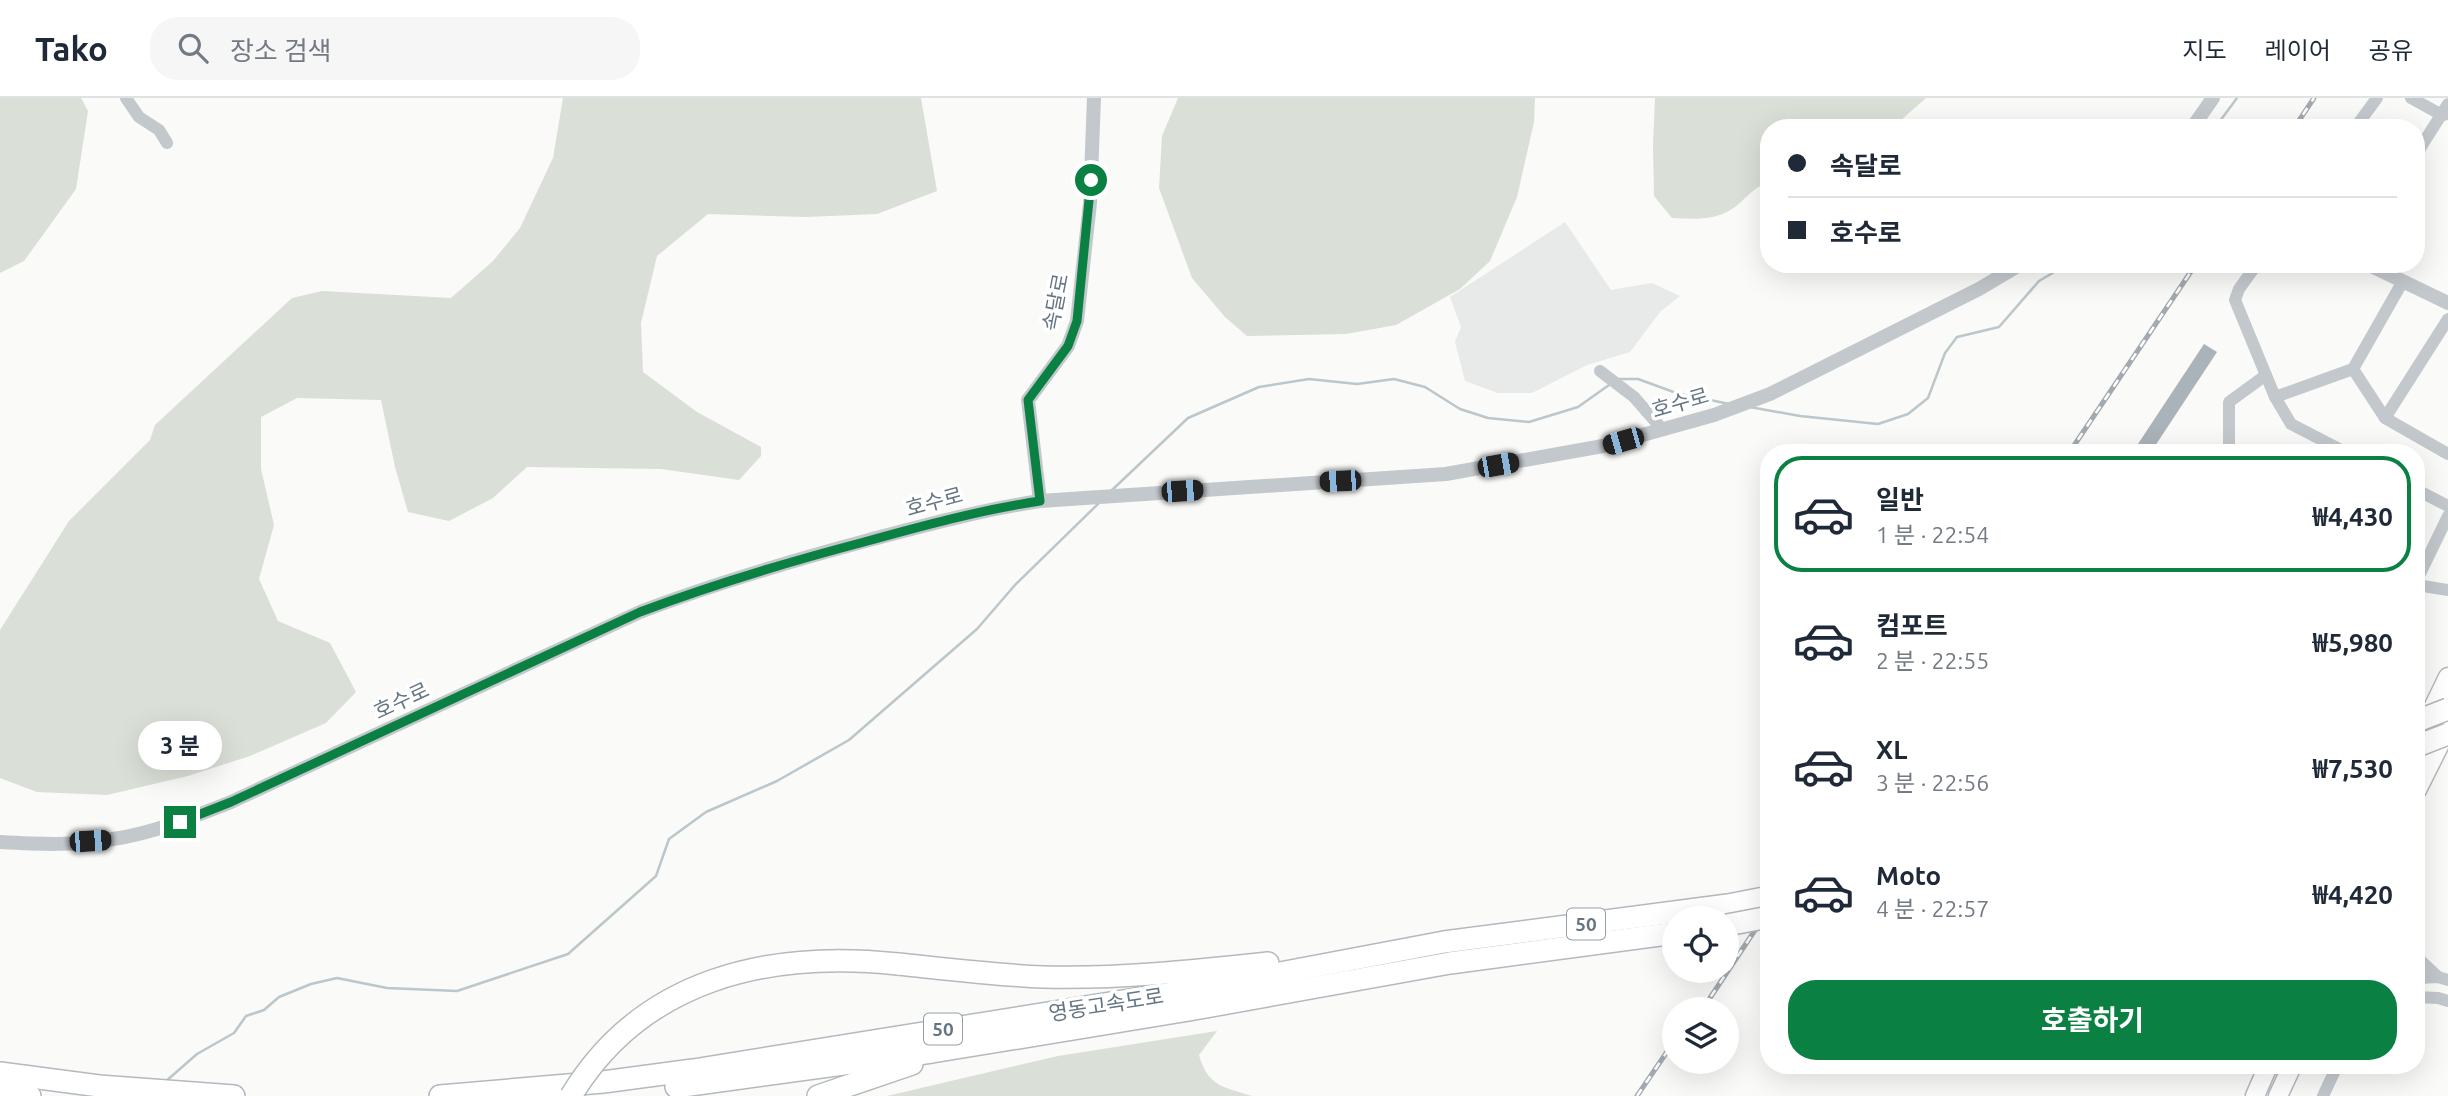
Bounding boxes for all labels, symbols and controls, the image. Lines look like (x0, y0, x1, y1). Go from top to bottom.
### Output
search box (150, 17, 640, 80)
icon: search (174, 29, 212, 67)
text: Tako (35, 30, 108, 67)
text: 장소 검색 (230, 36, 332, 65)
text: 지도 (2182, 37, 2227, 64)
text: 레이어 (2265, 37, 2331, 64)
text: 공유 (2369, 37, 2413, 64)
text: 속달로 (1830, 151, 1902, 180)
route start (1075, 164, 1107, 196)
text: 호수로 (1830, 218, 1902, 247)
street label: 속달로 (1038, 271, 1072, 333)
street label: 호수로 (1649, 382, 1711, 422)
car (1600, 425, 1647, 457)
car (1476, 451, 1521, 479)
car (1319, 469, 1362, 493)
car (1161, 479, 1204, 503)
street label: 호수로 (903, 482, 965, 520)
icon: car (1792, 483, 1855, 546)
text: 일반 (1876, 485, 1924, 514)
text: ₩4,430 (2313, 502, 2393, 531)
text: 1 분 · 22:54 (1876, 522, 1989, 547)
icon: car (1792, 609, 1855, 672)
text: 컴포트 (1876, 611, 1948, 640)
text: ₩5,980 (2313, 628, 2393, 657)
text: 2 분 · 22:55 (1876, 648, 1989, 673)
street label: 호수로 (370, 677, 432, 723)
callout: 3 분 (138, 720, 222, 770)
text: 3 분 (160, 733, 200, 758)
icon: car (1792, 735, 1855, 798)
text: XL (1876, 735, 1907, 764)
text: ₩7,530 (2313, 754, 2393, 783)
text: 3 분 · 22:56 (1876, 770, 1989, 795)
route end (164, 806, 196, 838)
car (69, 829, 112, 853)
icon: car (1792, 861, 1855, 924)
text: Moto (1876, 861, 1941, 890)
text: ₩4,420 (2313, 880, 2393, 909)
text: 4 분 · 22:57 (1876, 896, 1989, 921)
map controls (1662, 906, 1739, 1074)
button: locate (1662, 906, 1739, 983)
road number: 50 (1567, 908, 1605, 940)
button: 호출하기 (1788, 980, 2397, 1060)
street label: 영동고속도로 (1047, 983, 1165, 1025)
button: layers (1662, 997, 1739, 1074)
road number: 50 (924, 1014, 962, 1044)

